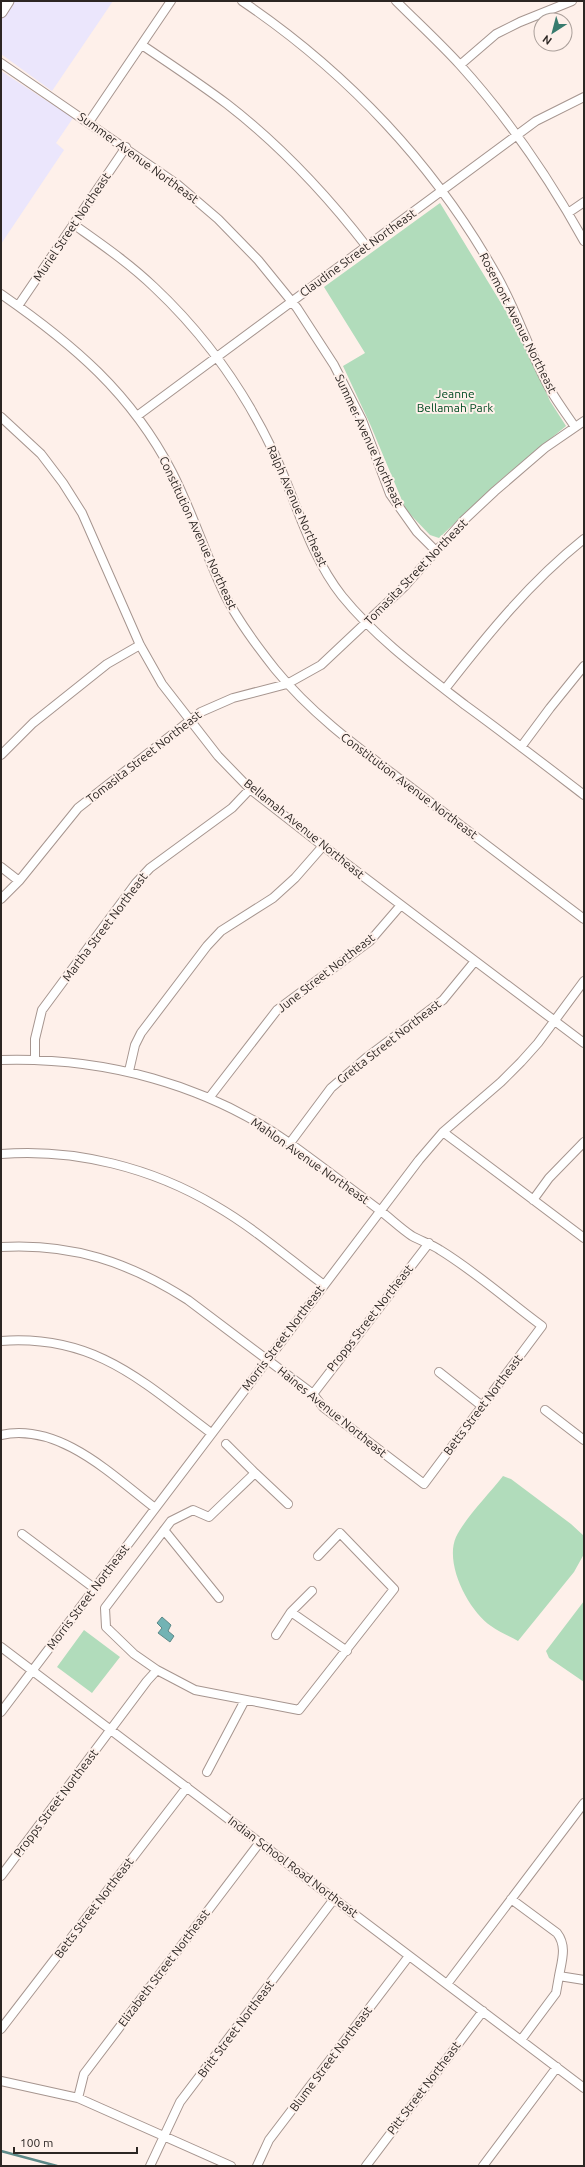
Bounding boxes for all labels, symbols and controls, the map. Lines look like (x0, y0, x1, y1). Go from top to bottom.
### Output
north arrow (533, 12, 573, 52)
text: N (540, 33, 554, 47)
street label: Summer Avenue Northeast (76, 110, 201, 206)
street label: Muriel Street Northeast (30, 170, 113, 283)
street label: Claudine Street Northeast (297, 206, 419, 299)
street label: Rosemont Avenue Northeast (477, 251, 560, 395)
street label: Summer Avenue Northeast (333, 372, 406, 510)
park label: Jeanne Bellamah Park (417, 387, 493, 414)
street label: Ralph Avenue Northeast (265, 443, 330, 569)
street label: Constitution Avenue Northeast (157, 454, 240, 612)
street label: Tomasita Street Northeast (362, 516, 470, 627)
street label: Tomasita Street Northeast (84, 708, 204, 805)
street label: Constitution Avenue Northeast (339, 730, 480, 841)
street label: Bellamah Avenue Northeast (242, 776, 367, 881)
street label: Martha Street Northeast (60, 870, 150, 983)
street label: June Street Northeast (275, 930, 377, 1015)
street label: Gretta Street Northeast (334, 997, 443, 1086)
street label: Mahlon Avenue Northeast (249, 1115, 372, 1206)
street label: Propps Street Northeast (324, 1262, 415, 1373)
street label: Morris Street Northeast (239, 1282, 327, 1393)
street label: Betts Street Northeast (441, 1352, 525, 1457)
street label: Haines Avenue Northeast (275, 1364, 390, 1460)
street label: Morris Street Northeast (44, 1541, 132, 1652)
street label: Propps Street Northeast (11, 1746, 101, 1859)
street label: Indian School Road Northeast (226, 1814, 361, 1920)
street label: Betts Street Northeast (52, 1855, 136, 1960)
street label: Elizabeth Street Northeast (115, 1906, 212, 2029)
street label: Britt Street Northeast (195, 1977, 276, 2080)
street label: Blume Street Northeast (287, 2003, 374, 2114)
street label: Pitt Street Northeast (384, 2038, 463, 2137)
scale bar (14, 2129, 137, 2155)
text: 100 m (20, 2136, 53, 2149)

